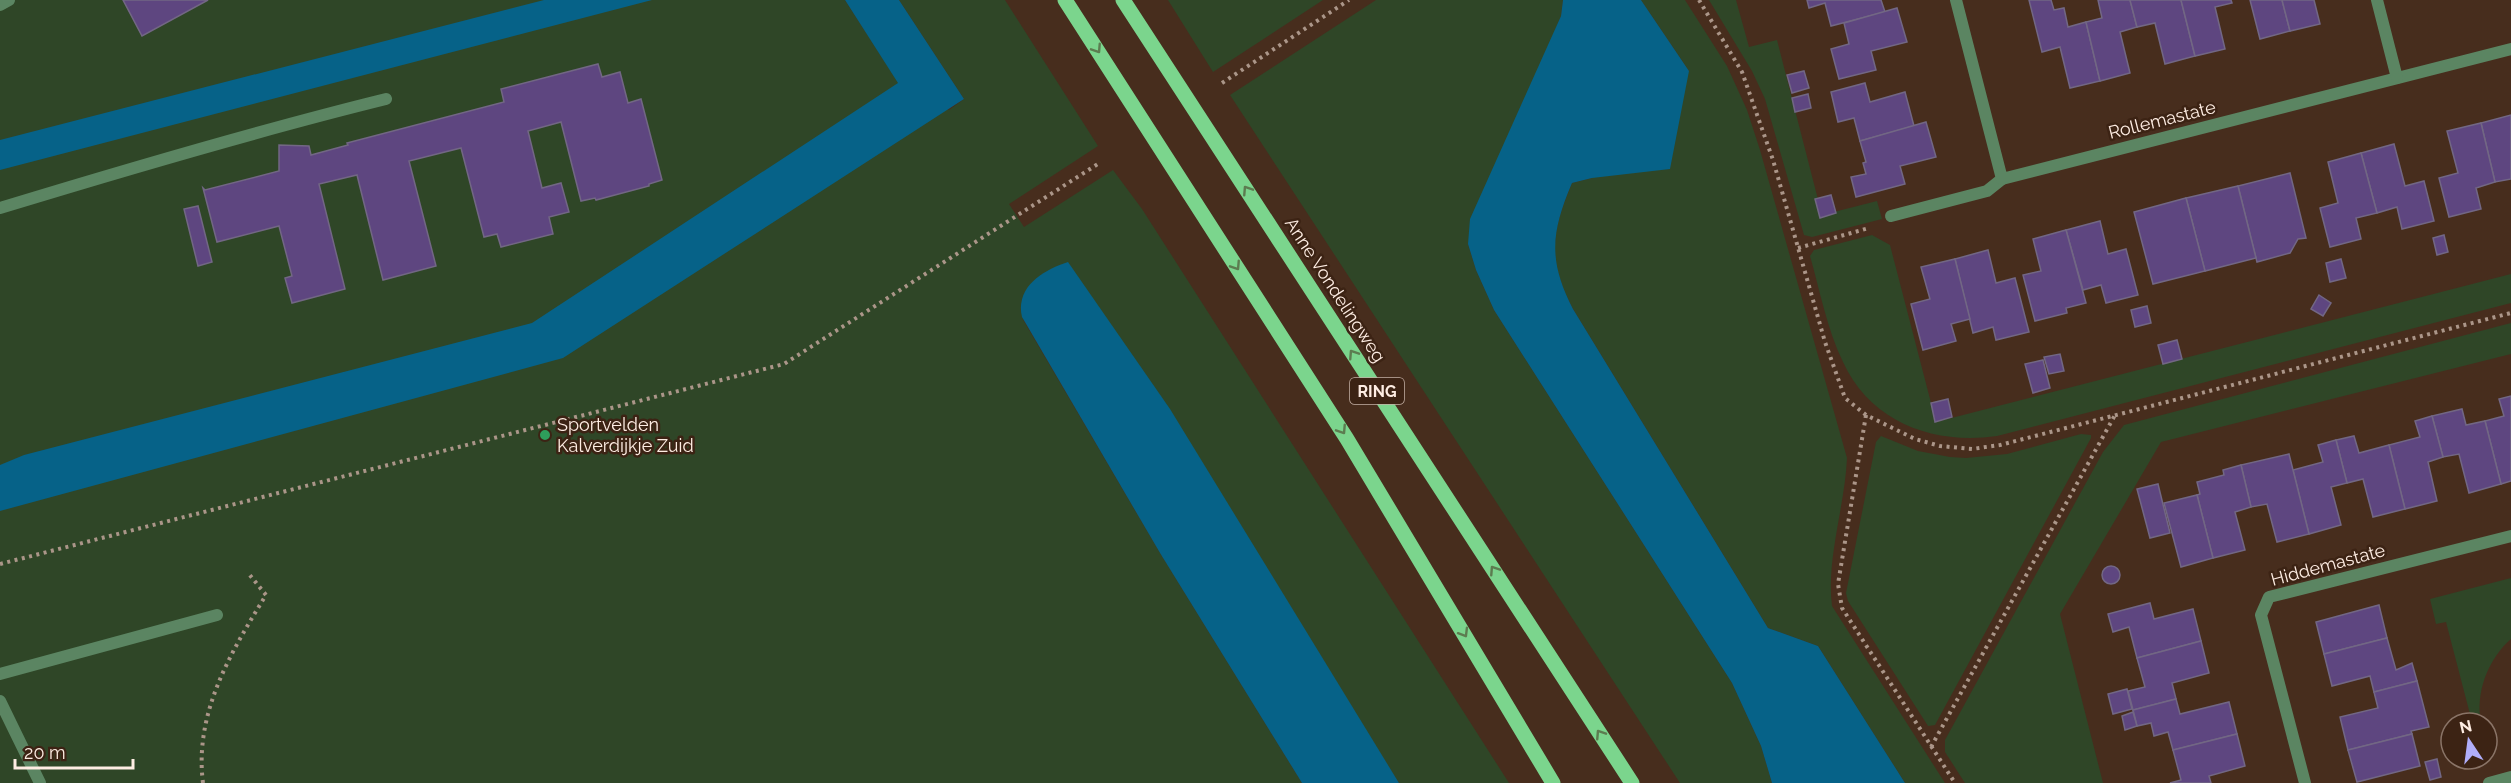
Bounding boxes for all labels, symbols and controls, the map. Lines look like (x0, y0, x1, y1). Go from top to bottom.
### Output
one-way arrow (1089, 43, 1101, 53)
street label: Rollemastate (2106, 96, 2218, 143)
one-way arrow (1243, 186, 1254, 197)
street label: Anne Vondelingweg (1281, 214, 1390, 366)
one-way arrow (1229, 260, 1241, 270)
one-way arrow (1349, 350, 1360, 361)
road number: RING (1350, 378, 1404, 404)
place label: Sportvelden Kalverdijkje Zuid (557, 414, 694, 456)
one-way arrow (1334, 424, 1346, 434)
marker: Sportvelden Kalverdijkje Zuid (538, 428, 552, 442)
street label: Hiddemastate (2268, 539, 2388, 590)
one-way arrow (1489, 566, 1501, 576)
one-way arrow (1456, 627, 1468, 637)
north arrow (2439, 711, 2499, 771)
text: N (2458, 716, 2474, 738)
one-way arrow (1595, 730, 1607, 740)
scale bar (15, 732, 134, 770)
text: 20 m (24, 742, 66, 763)

